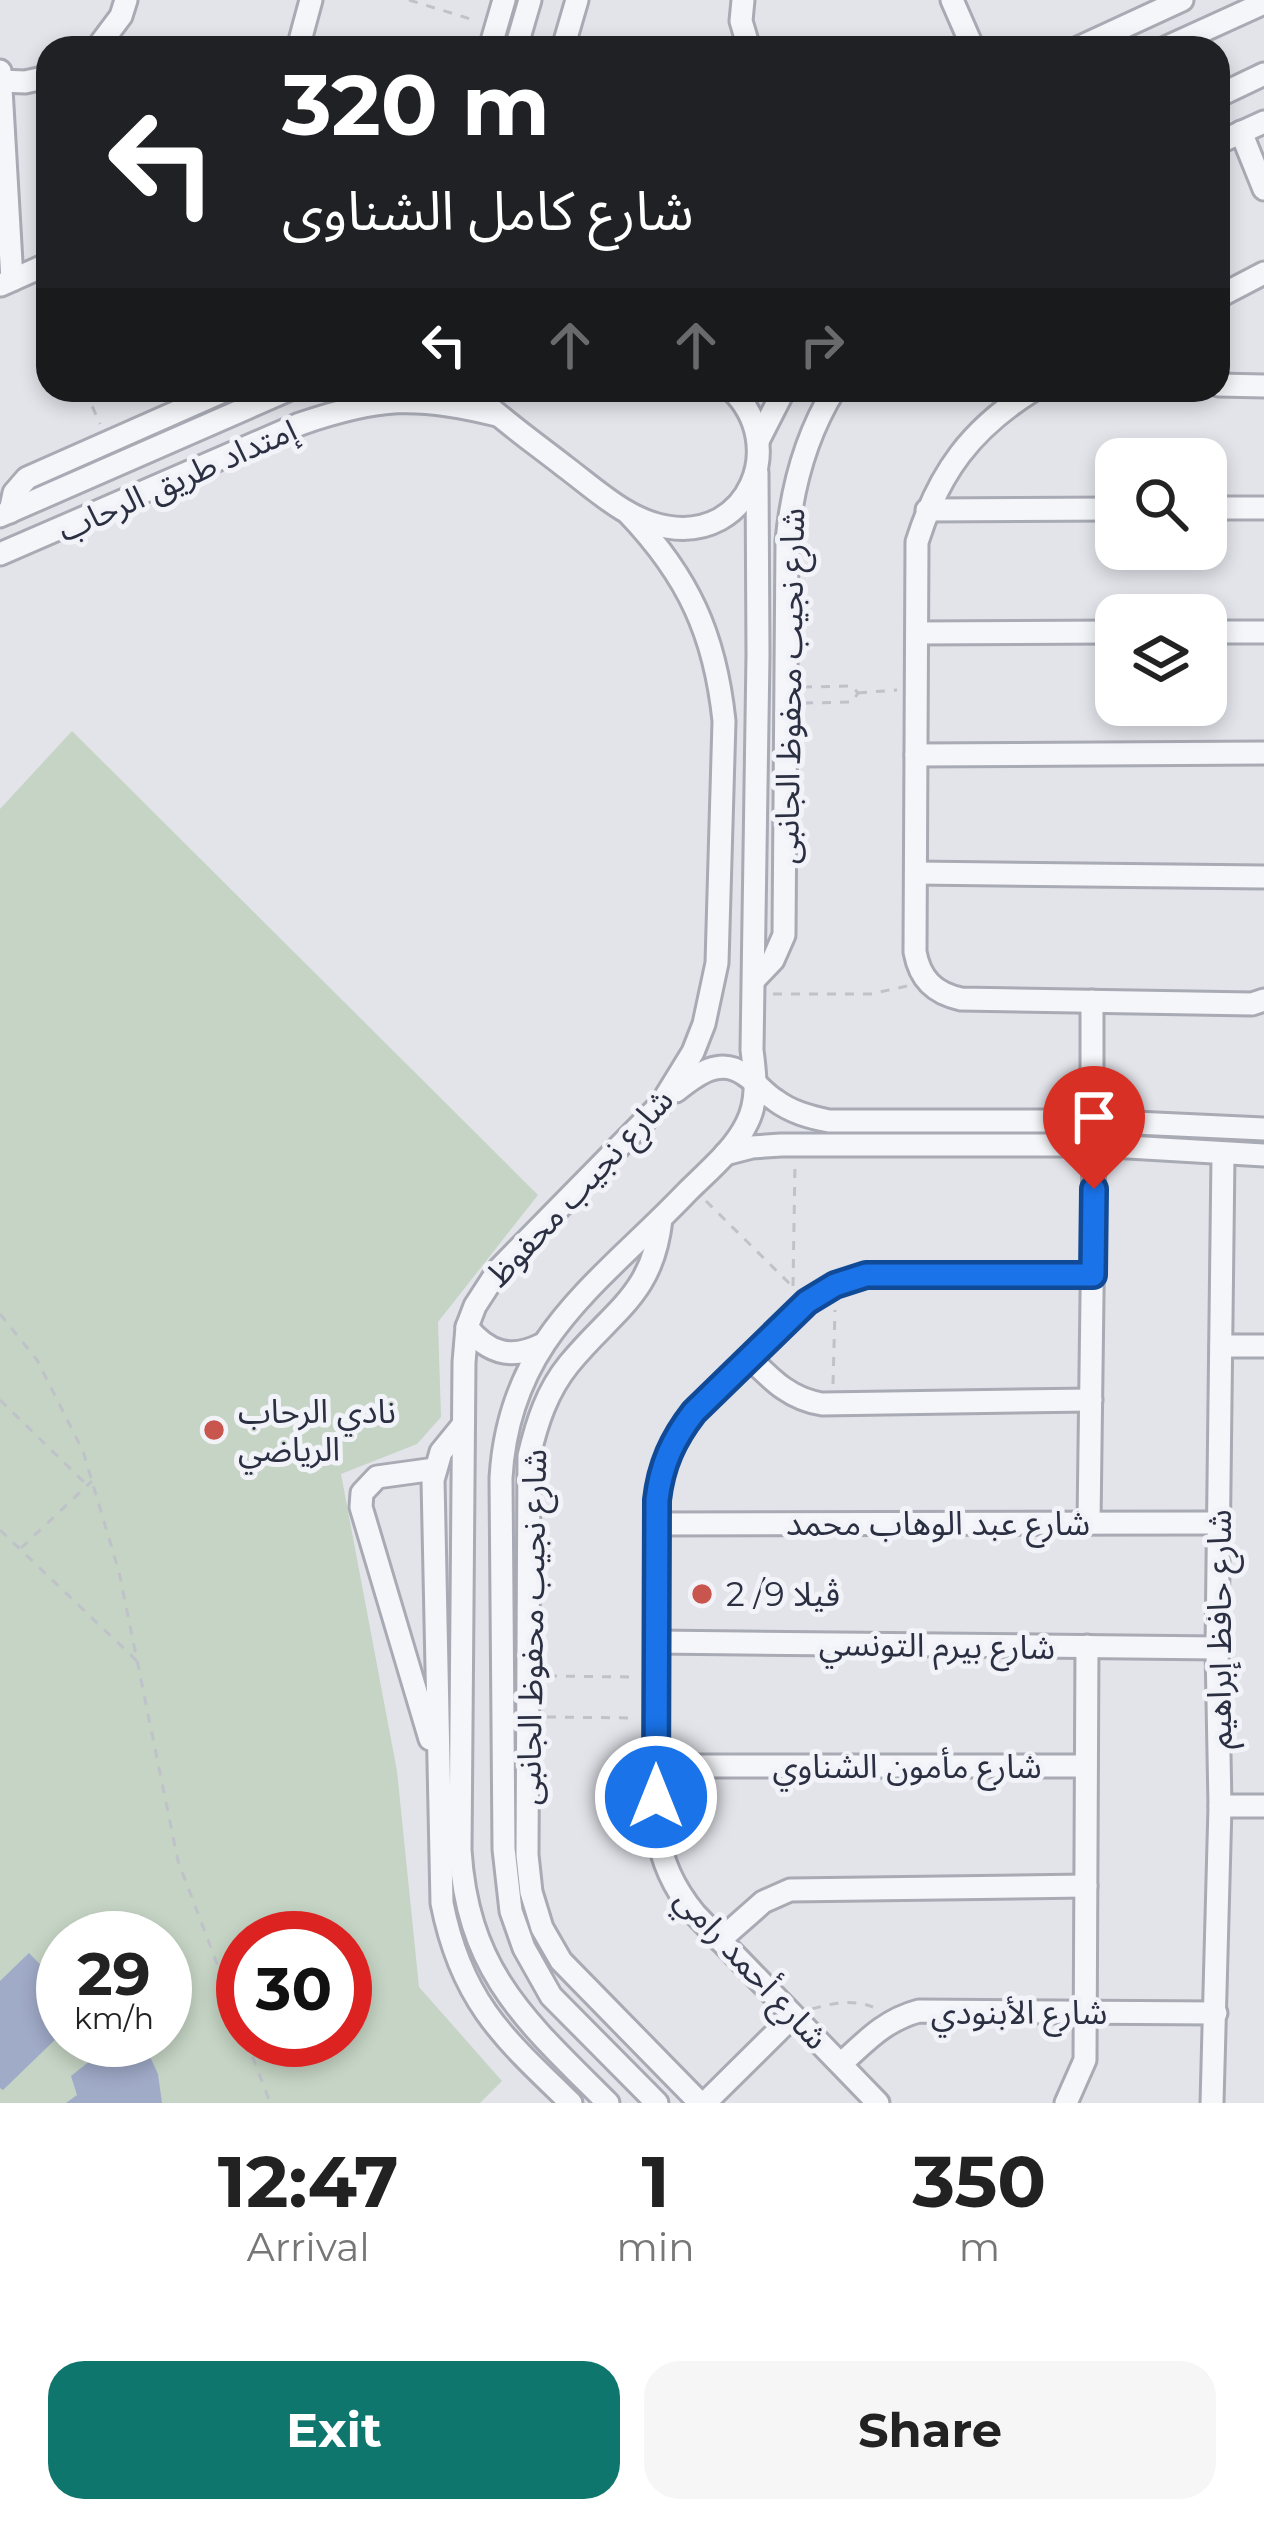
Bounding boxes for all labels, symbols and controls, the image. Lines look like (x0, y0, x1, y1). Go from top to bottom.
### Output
text: 320 m (282, 54, 550, 156)
icon: left (84, 84, 240, 240)
text: شارع كامل الشناوى (282, 178, 693, 244)
icon: left (411, 312, 477, 378)
icon: ahead (537, 312, 603, 378)
icon: ahead (663, 312, 729, 378)
icon: right (789, 312, 855, 378)
street label: إمتداد طريق الرحاب (52, 408, 305, 552)
map controls (1095, 438, 1227, 726)
button: search (1095, 438, 1227, 570)
street label: شارع نجيب محفوظ الجانبى (766, 508, 817, 865)
button: layers (1095, 594, 1227, 726)
pin (1043, 1066, 1145, 1189)
street label: شارع نجيب محفوظ (477, 1080, 685, 1298)
icon: arrive (1061, 1084, 1127, 1150)
place label: نادي الرحاب الرياضي (238, 1391, 396, 1475)
marker: نادي الرحاب الرياضي (201, 1417, 227, 1443)
street label: شارع نجيب محفوظ الجانبى (508, 1449, 559, 1806)
street label: شارع عبد الوهاب محمد (786, 1503, 1090, 1548)
street label: شارع حافظ إبراهيم (1199, 1509, 1245, 1749)
place label: ڤيلا 9/ 2 (726, 1574, 840, 1614)
marker: ڤيلا 9/ 2 (689, 1581, 715, 1607)
street label: شارع بيرم التونسي (819, 1623, 1055, 1673)
position arrow (593, 1734, 719, 1860)
street label: شارع مأمون الشناوي (772, 1746, 1042, 1792)
street label: شارع أحمد رامي (663, 1879, 837, 2061)
speed limit sign: 30 (216, 1911, 372, 2067)
text: 29 (77, 1937, 151, 2010)
street label: شارع الأبنودي (931, 1992, 1107, 2038)
text: km/h (74, 2000, 154, 2037)
text: 12:47 (218, 2137, 399, 2225)
text: 1 (641, 2137, 670, 2225)
text: 350 (913, 2137, 1046, 2225)
text: Arrival (247, 2223, 370, 2271)
text: min (616, 2223, 695, 2271)
text: m (959, 2223, 1000, 2271)
button: Exit (48, 2361, 620, 2499)
button: Share (644, 2361, 1216, 2499)

